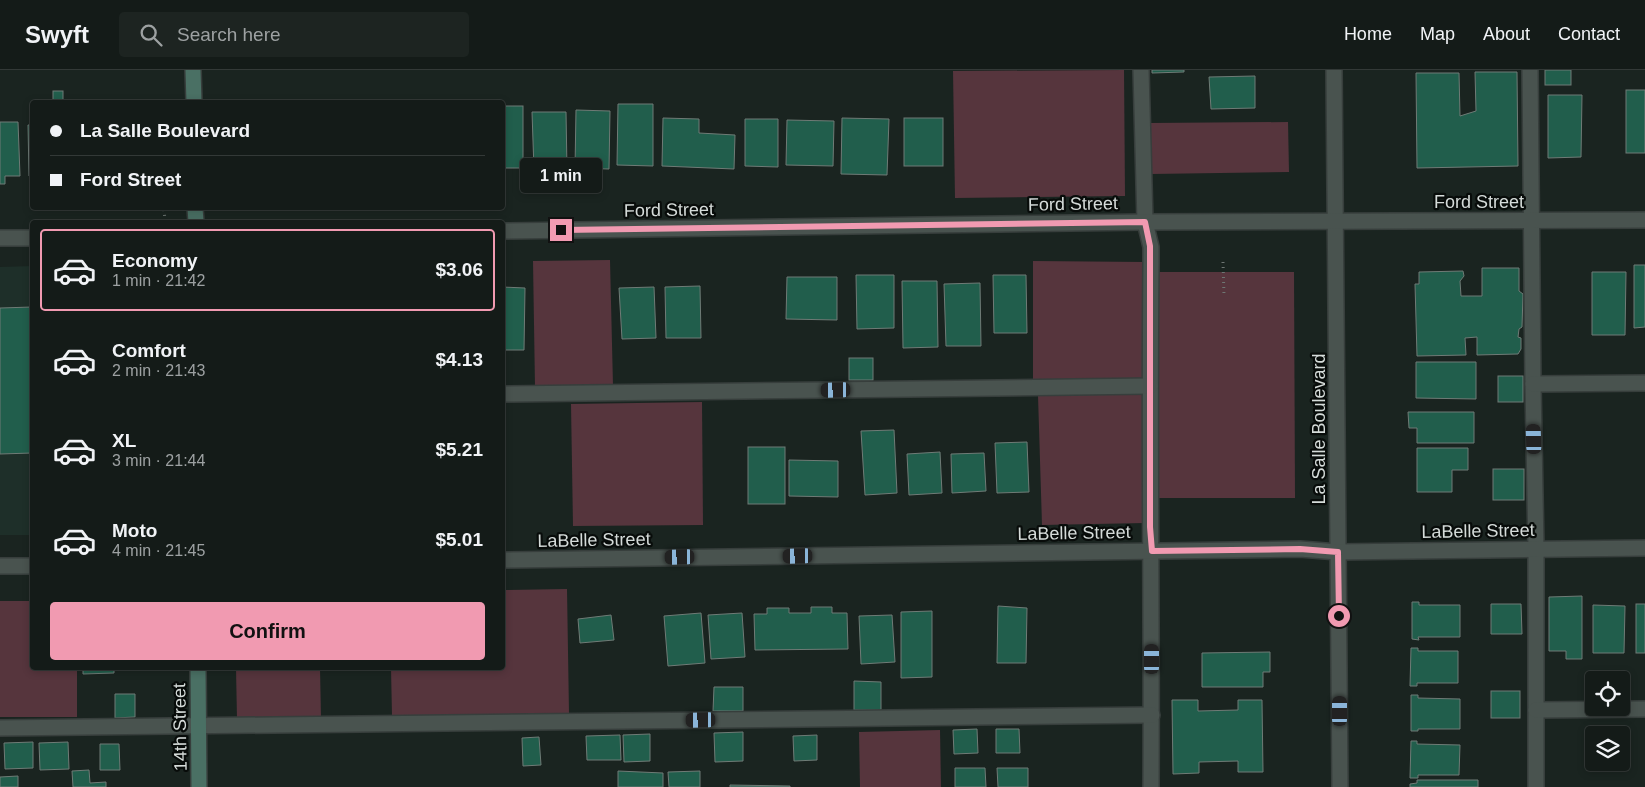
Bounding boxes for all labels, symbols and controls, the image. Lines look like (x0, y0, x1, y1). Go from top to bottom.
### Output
search box (119, 12, 469, 57)
text: Swyft (25, 21, 89, 48)
icon: search (137, 21, 165, 49)
text: Search here (177, 24, 281, 45)
text: Home (1344, 24, 1392, 44)
text: Map (1420, 24, 1455, 44)
text: About (1483, 24, 1530, 44)
text: Contact (1558, 24, 1620, 44)
text: La Salle Boulevard (80, 120, 250, 141)
callout: 1 min (520, 158, 602, 192)
text: 1 min (540, 167, 582, 184)
text: Ford Street (80, 169, 181, 190)
street label: Ford Street (1434, 192, 1524, 212)
street label: Ford Street (1028, 193, 1118, 215)
street label: Ford Street (624, 199, 714, 221)
route end (550, 219, 572, 241)
icon: car (52, 248, 97, 293)
text: Economy (112, 250, 198, 271)
text: $3.06 (435, 259, 483, 280)
text: 1 min · 21:42 (112, 272, 205, 289)
icon: car (52, 338, 97, 383)
text: Comfort (112, 340, 186, 361)
text: $4.13 (435, 349, 483, 370)
street label: La Salle Boulevard (1309, 353, 1329, 505)
text: 2 min · 21:43 (112, 362, 205, 379)
car (820, 382, 851, 398)
car (1525, 424, 1542, 454)
icon: car (52, 428, 97, 473)
text: XL (112, 430, 136, 451)
text: $5.21 (435, 439, 483, 460)
text: 3 min · 21:44 (112, 452, 205, 469)
icon: car (52, 518, 97, 563)
text: Moto (112, 520, 157, 541)
street label: LaBelle Street (1421, 520, 1535, 542)
street label: LaBelle Street (1017, 522, 1131, 544)
text: $5.01 (435, 529, 483, 550)
street label: LaBelle Street (537, 529, 651, 551)
text: 4 min · 21:45 (112, 542, 205, 559)
car (782, 548, 813, 564)
car (664, 549, 695, 565)
button: Confirm (50, 602, 485, 660)
route start (1328, 605, 1350, 627)
car (1144, 644, 1159, 674)
map controls (1585, 671, 1630, 771)
button: locate (1585, 671, 1630, 716)
street label: 14th Street (169, 683, 191, 771)
car (1332, 696, 1347, 726)
car (685, 712, 716, 728)
button: layers (1585, 726, 1630, 771)

